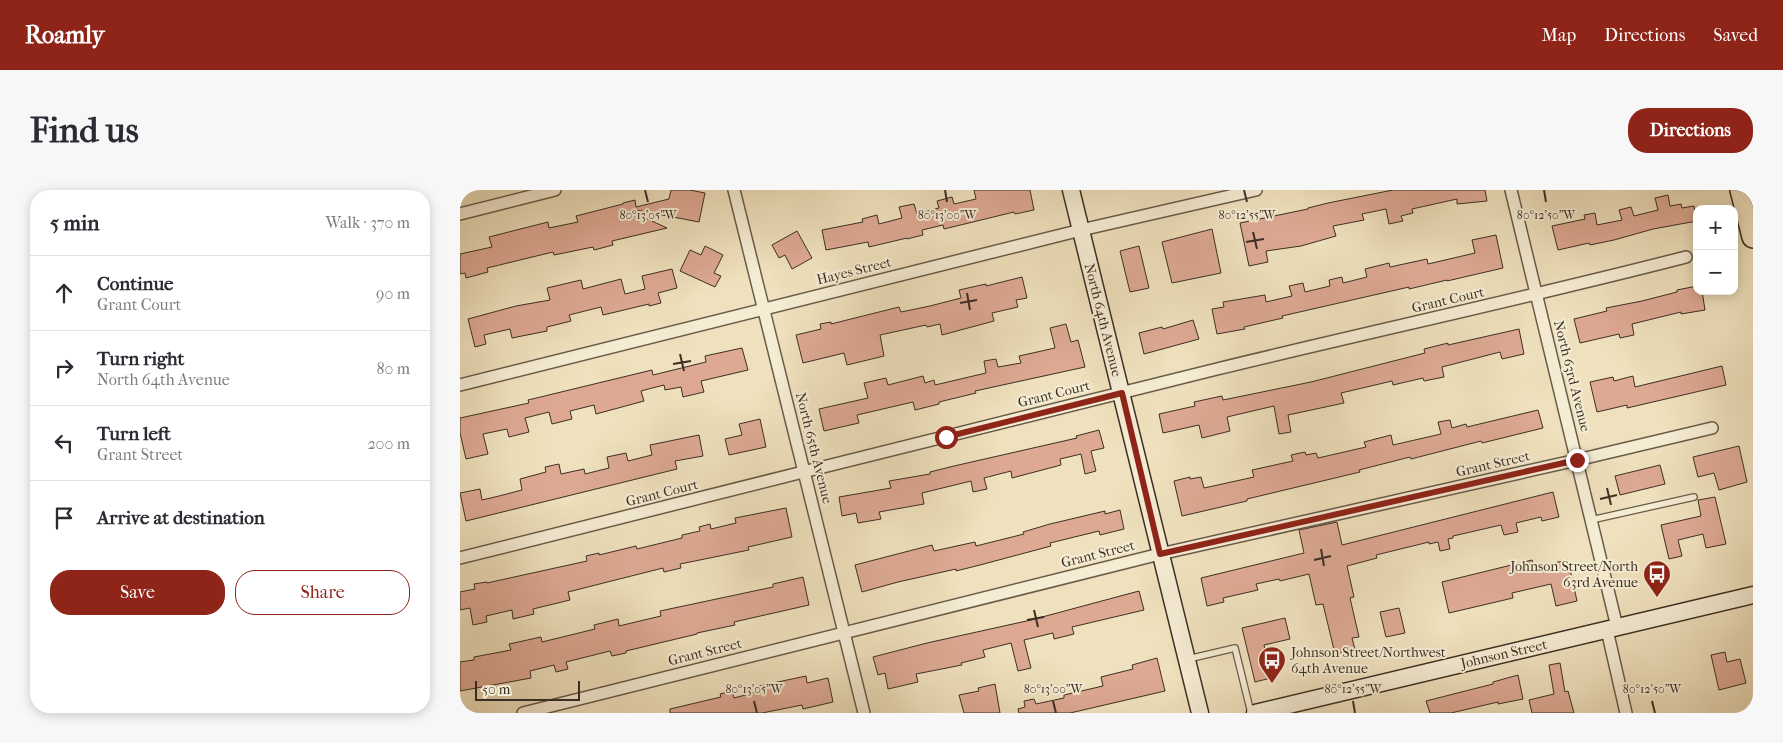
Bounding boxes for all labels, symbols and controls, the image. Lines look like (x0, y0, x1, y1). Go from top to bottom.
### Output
text: Roamly (25, 21, 104, 49)
text: Map (1542, 25, 1576, 46)
text: Directions (1604, 25, 1685, 46)
text: Saved (1713, 25, 1758, 46)
button: Directions (1628, 108, 1753, 153)
text: Find us (30, 110, 139, 151)
map controls (1693, 205, 1738, 295)
button: + (1693, 205, 1738, 250)
text: 80°13'05"W (619, 208, 678, 222)
text: 80°13'00"W (918, 208, 977, 222)
text: 80°12'55"W (1219, 208, 1277, 222)
text: 80°12'50"W (1517, 208, 1576, 222)
text: 5 min (50, 211, 99, 235)
text: Walk · 370 m (325, 213, 410, 232)
button: − (1693, 250, 1738, 295)
street label: Hayes Street (815, 253, 893, 289)
street label: North 64th Avenue (1081, 262, 1125, 378)
text: Continue (97, 273, 173, 295)
icon: ahead (50, 279, 78, 307)
street label: Grant Court (1410, 283, 1486, 317)
text: 90 m (376, 284, 410, 303)
text: Grant Court (97, 295, 181, 314)
street label: North 63rd Avenue (1550, 319, 1594, 434)
text: Turn right (97, 348, 184, 370)
icon: right (50, 354, 78, 382)
text: 80 m (376, 359, 410, 378)
text: North 64th Avenue (97, 370, 230, 389)
street label: Grant Court (1016, 377, 1092, 411)
street label: North 65th Avenue (792, 391, 836, 505)
text: Turn left (97, 423, 171, 445)
route start (935, 426, 958, 449)
icon: left (50, 429, 78, 457)
text: 200 m (367, 434, 410, 453)
text: Grant Street (97, 445, 183, 464)
street label: Grant Street (1454, 447, 1532, 481)
route end (1566, 449, 1589, 472)
street label: Grant Court (624, 476, 700, 510)
icon: arrive (50, 504, 78, 532)
text: Arrive at destination (97, 507, 265, 529)
street label: Grant Street (1059, 537, 1137, 571)
place label: Johnson Street/North 63rd Avenue (1509, 558, 1638, 591)
bus stop icon: Johnson Street/North 63rd Avenue (1642, 559, 1672, 598)
button: Save (50, 570, 225, 615)
button: Share (235, 570, 410, 615)
street label: Grant Street (666, 635, 744, 669)
street label: Johnson Street (1458, 636, 1549, 672)
place label: Johnson Street/Northwest 64th Avenue (1290, 644, 1446, 677)
bus stop icon: Johnson Street/Northwest 64th Avenue (1257, 645, 1287, 684)
scale bar (475, 678, 580, 701)
text: 50 m (482, 681, 510, 698)
text: 80°13'05"W (725, 682, 784, 696)
text: 80°13'00"W (1024, 682, 1083, 696)
text: 80°12'55"W (1325, 682, 1383, 696)
text: 80°12'50"W (1623, 682, 1682, 696)

